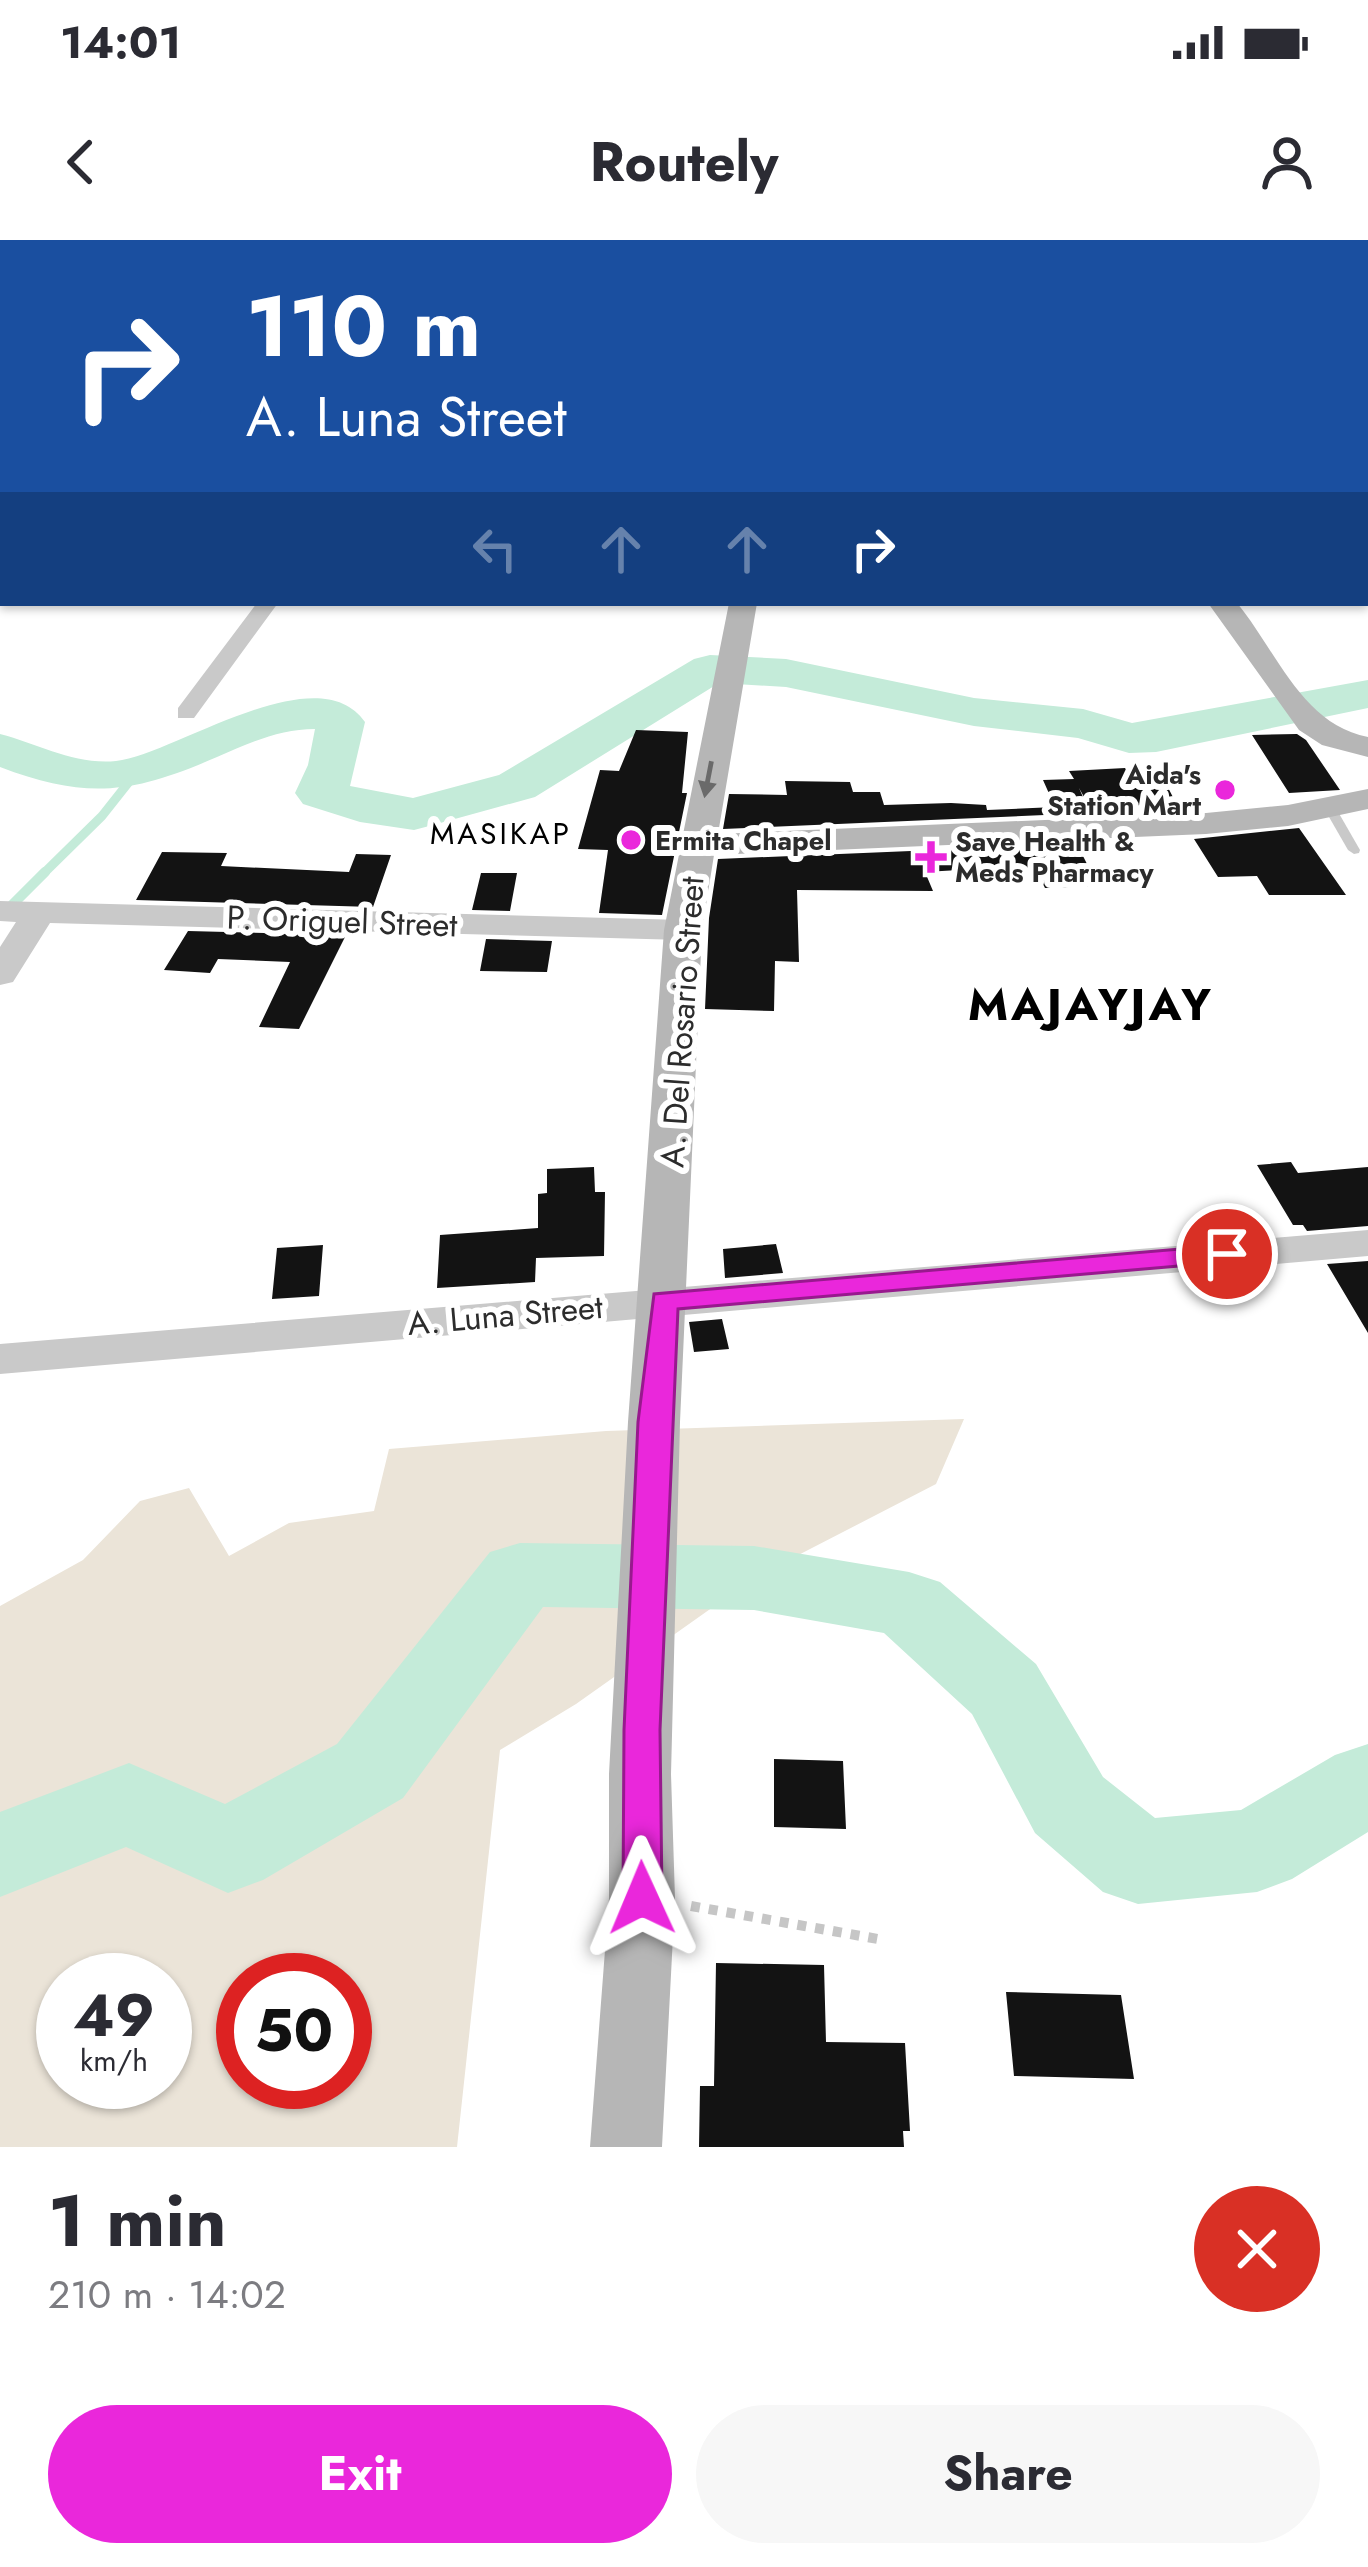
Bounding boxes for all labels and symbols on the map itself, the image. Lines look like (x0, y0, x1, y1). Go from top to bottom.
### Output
place label: Aida's Station Mart (1047, 755, 1201, 825)
one-way arrow (698, 761, 717, 799)
marker: Aida's Station Mart (1212, 777, 1238, 803)
district label: MASIKAP (430, 812, 572, 855)
place label: Ermita Chapel (655, 821, 831, 860)
place label: Save Health & Meds Pharmacy (955, 822, 1154, 892)
marker: Ermita Chapel (618, 827, 644, 853)
marker: Save Health & Meds Pharmacy (918, 844, 944, 870)
street label: A. Del Rosario Street (648, 875, 716, 1169)
street label: P. Origuel Street (226, 893, 458, 949)
district label: MAJAYJAY (968, 972, 1214, 1037)
pin (1176, 1203, 1278, 1305)
street label: A. Luna Street (405, 1283, 605, 1347)
position arrow (579, 1835, 705, 1961)
speed limit sign: 50 (216, 1953, 372, 2109)

